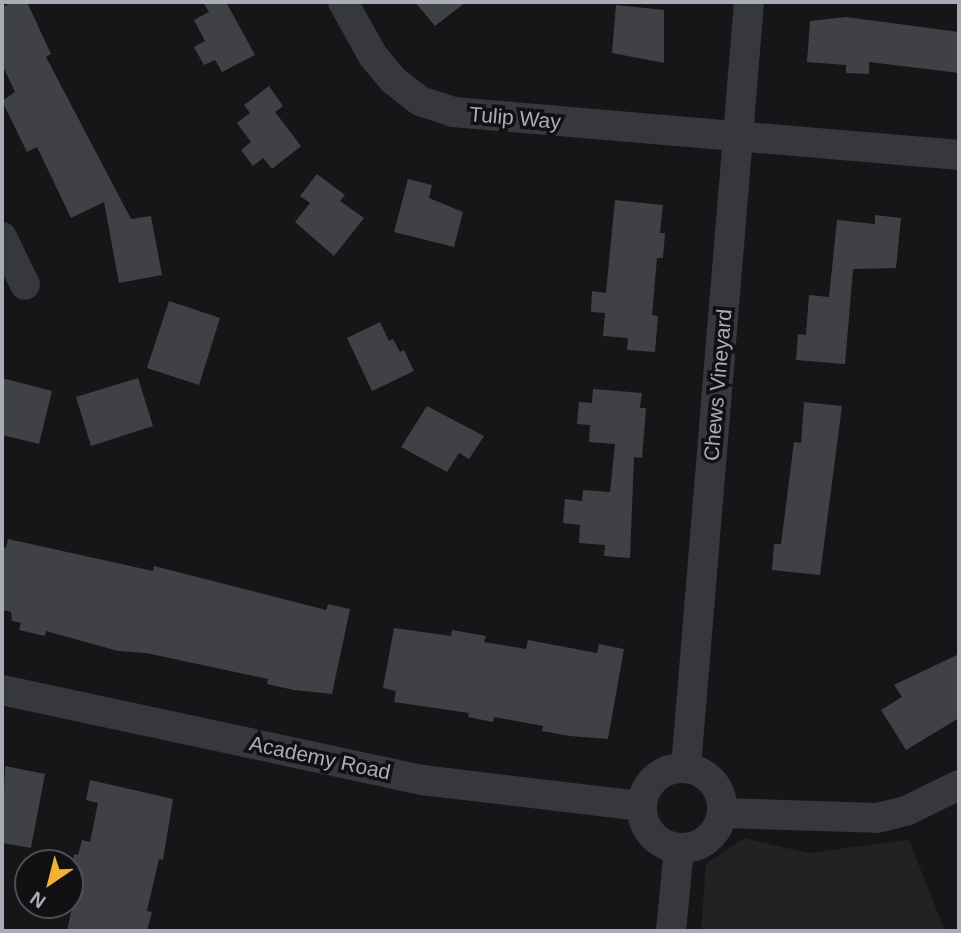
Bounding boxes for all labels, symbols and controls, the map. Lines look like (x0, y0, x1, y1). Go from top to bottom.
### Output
street label: Tulip Way (468, 101, 562, 135)
street label: Chews Vineyard (699, 308, 737, 462)
street label: Academy Road (247, 731, 393, 785)
north arrow (14, 849, 84, 919)
text: N (26, 887, 49, 913)

